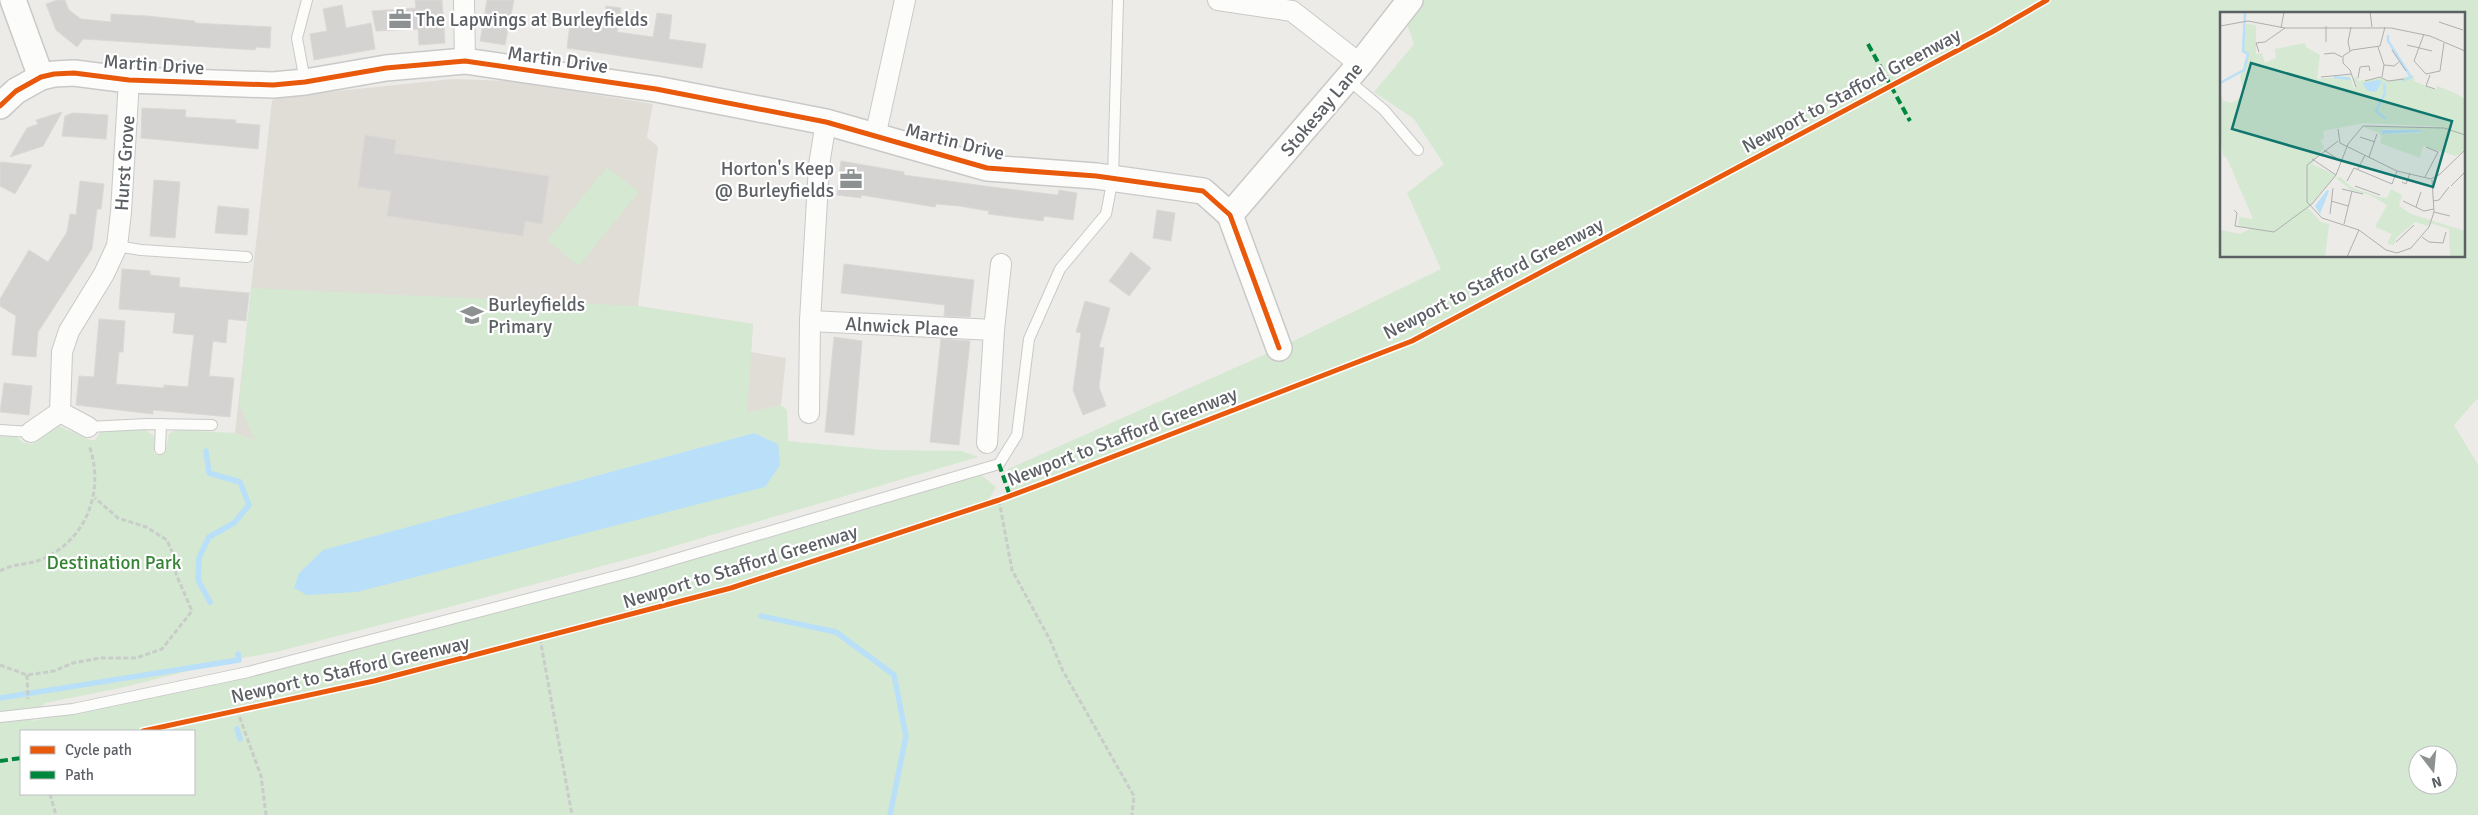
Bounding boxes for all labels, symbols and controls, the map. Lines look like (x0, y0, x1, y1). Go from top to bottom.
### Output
office icon: The Lapwings at Burleyfields (387, 6, 413, 32)
place label: The Lapwings at Burleyfields (416, 8, 648, 32)
inset map (2220, 12, 2466, 258)
street label: Newport to Stafford Greenway (1738, 23, 1965, 159)
street label: Martin Drive (506, 41, 610, 79)
street label: Martin Drive (103, 49, 205, 81)
street label: Stokesay Lane (1275, 58, 1368, 162)
street label: Hurst Grove (110, 114, 140, 212)
street label: Martin Drive (903, 118, 1007, 166)
place label: Horton's Keep @ Burleyfields (715, 157, 834, 203)
office icon: Horton's Keep @ Burleyfields (838, 166, 864, 192)
street label: Newport to Stafford Greenway (1379, 213, 1608, 345)
place label: Burleyfields Primary (488, 293, 585, 339)
school or university icon: Burleyfields Primary (459, 302, 485, 328)
street label: Alnwick Place (845, 312, 959, 342)
street label: Newport to Stafford Greenway (1004, 382, 1241, 492)
street label: Newport to Stafford Greenway (620, 520, 861, 614)
park label: Destination Park (47, 551, 182, 575)
street label: Newport to Stafford Greenway (229, 631, 472, 709)
legend (20, 730, 195, 795)
text: Cycle path (65, 741, 132, 759)
north arrow (2408, 745, 2458, 795)
text: Path (65, 766, 94, 784)
text: N (2429, 773, 2443, 792)

